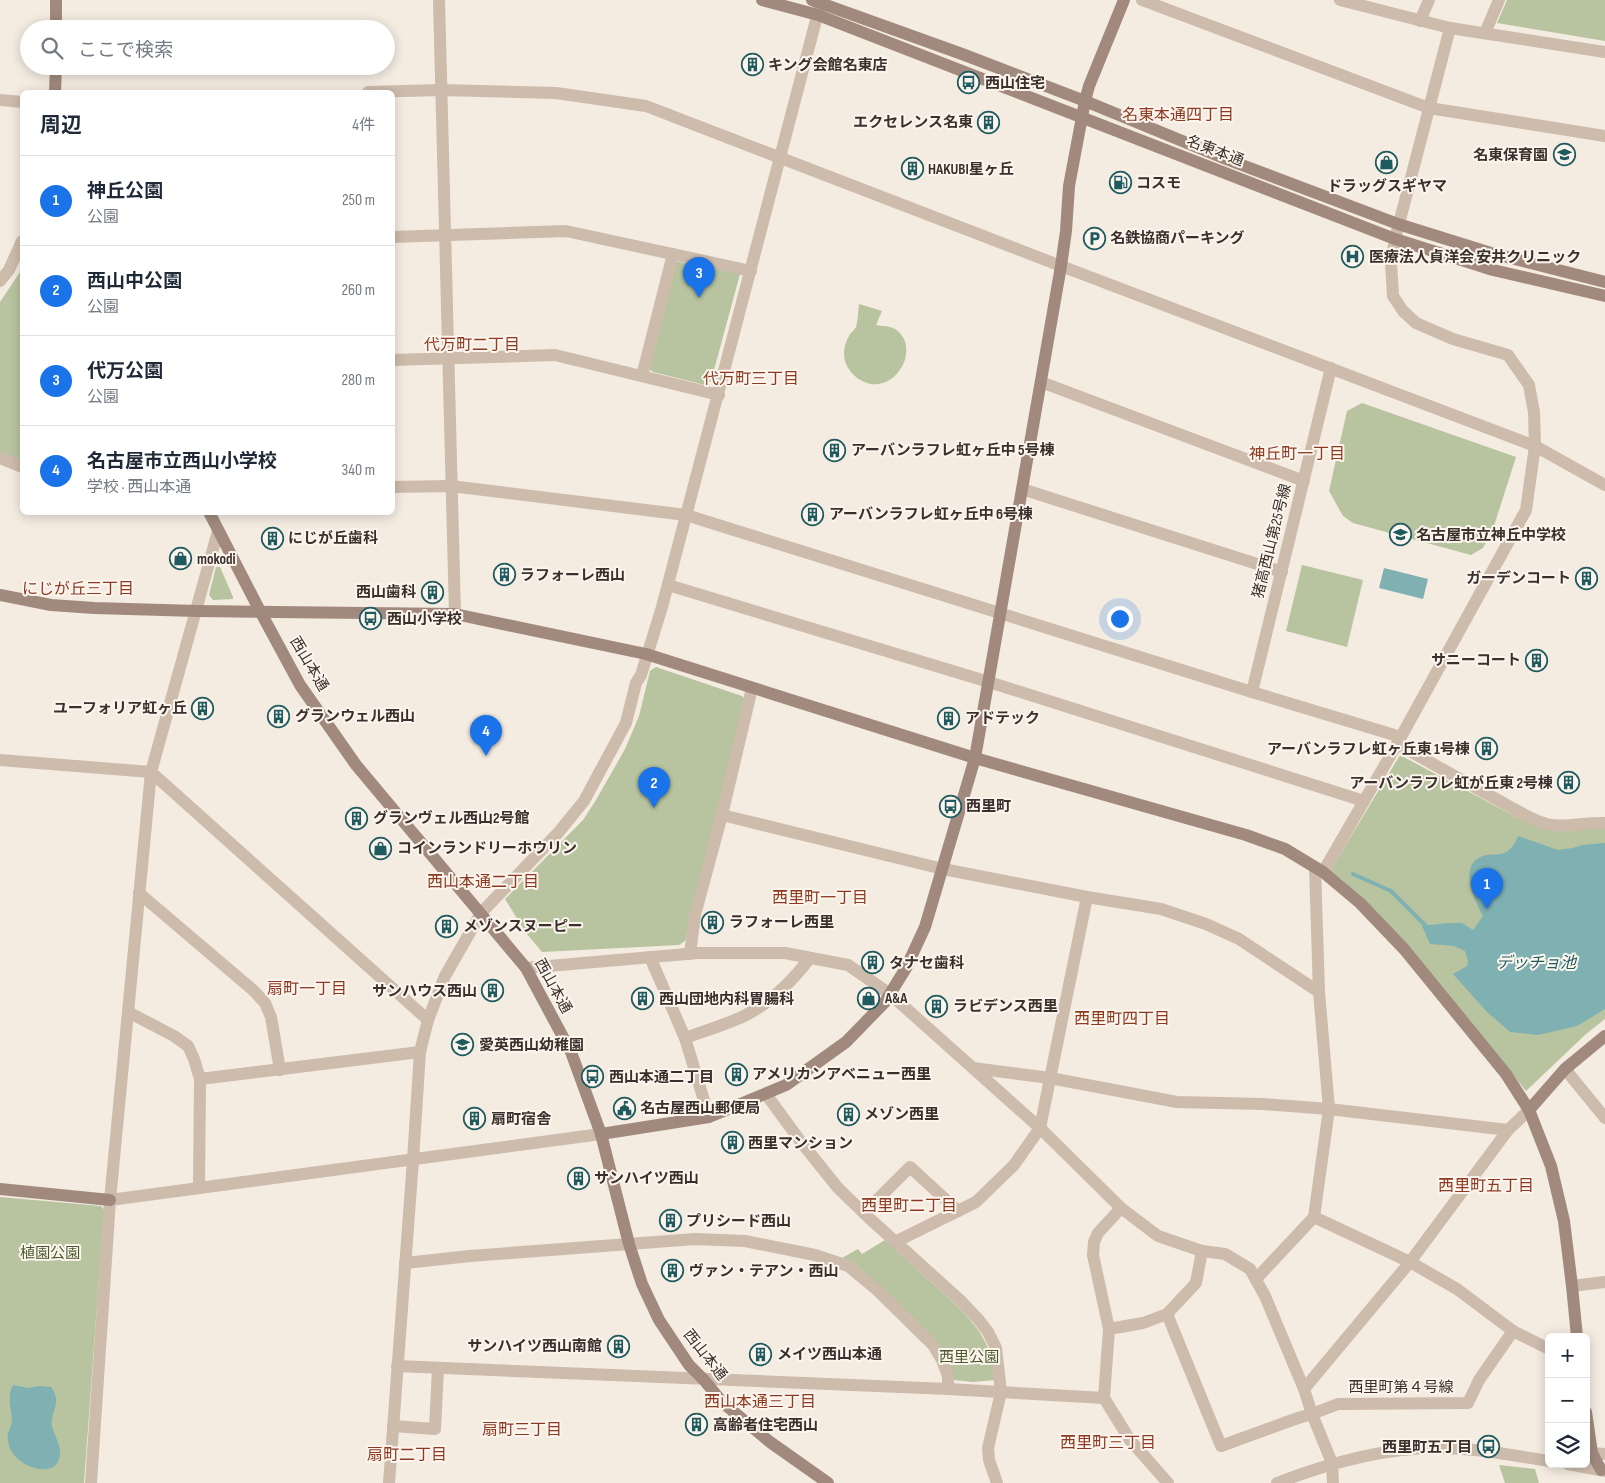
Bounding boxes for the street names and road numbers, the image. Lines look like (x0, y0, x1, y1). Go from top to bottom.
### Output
street label: 名東本通 (1184, 131, 1246, 171)
street label: 猪高西山第25号線 (1249, 482, 1295, 600)
street label: 西山本通 (285, 633, 333, 695)
street label: 西山本通 (530, 955, 576, 1017)
street label: 西山本通 (679, 1326, 731, 1384)
street label: 西里町第４号線 (1348, 1378, 1454, 1397)

